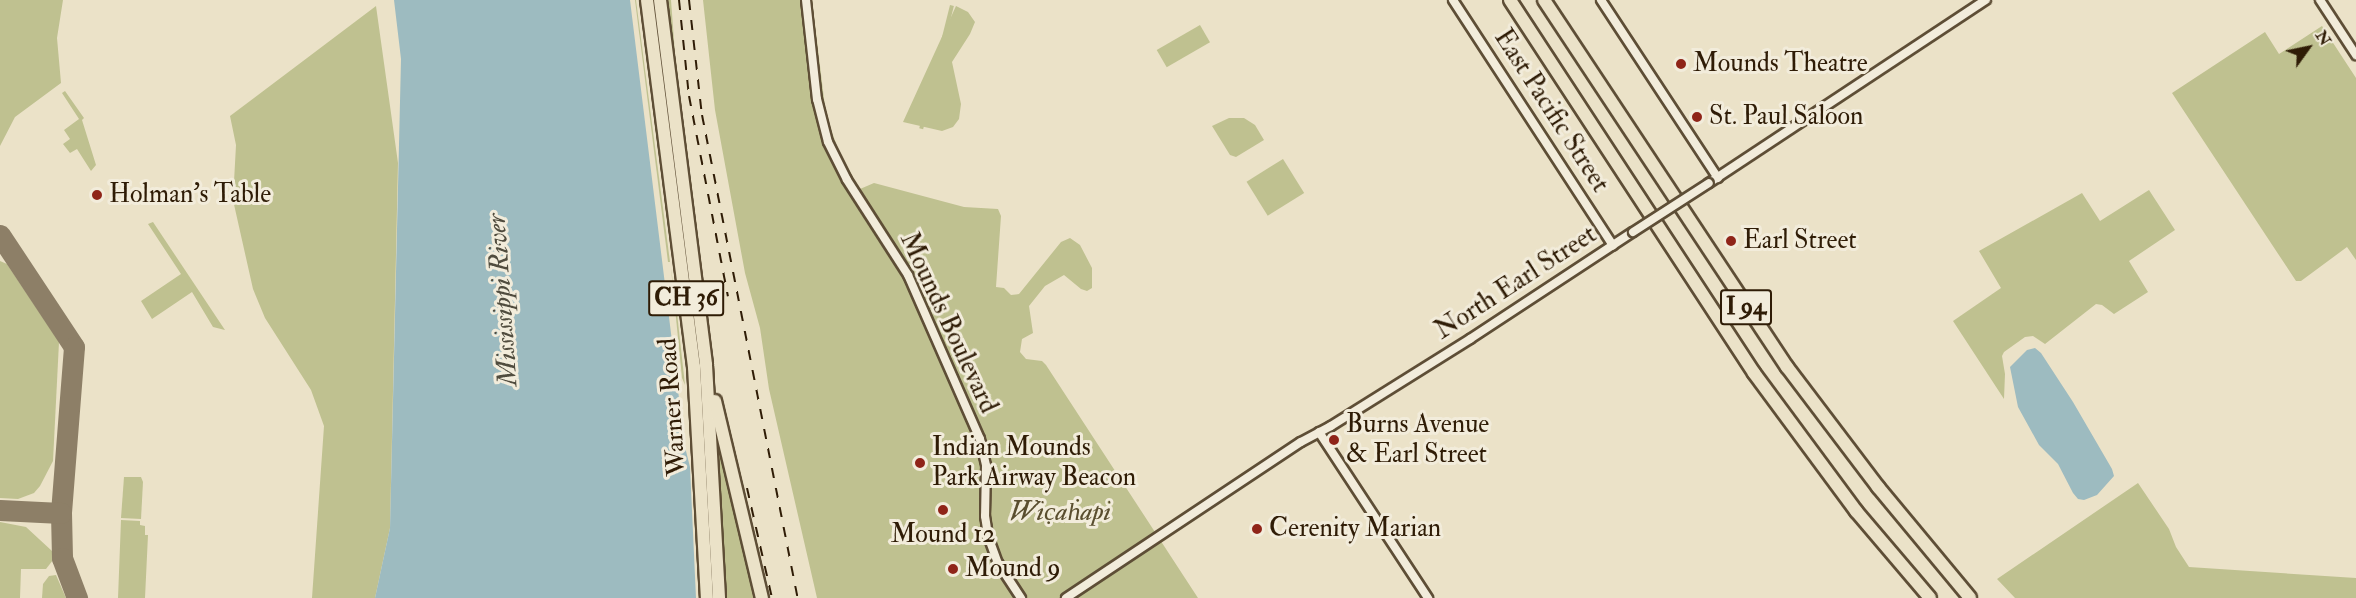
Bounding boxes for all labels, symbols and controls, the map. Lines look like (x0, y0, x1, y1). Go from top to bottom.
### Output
north arrow (2278, 18, 2338, 78)
street label: East Pacific Street (1487, 24, 1615, 198)
text: N (2311, 27, 2335, 50)
place label: Mounds Theatre (1693, 48, 1868, 80)
marker: Mounds Theatre (1674, 57, 1688, 71)
place label: St. Paul Saloon (1709, 101, 1863, 133)
marker: St. Paul Saloon (1690, 110, 1704, 124)
place label: Holman's Table (109, 179, 271, 211)
marker: Holman's Table (90, 188, 104, 202)
water label: Mississippi River (480, 213, 524, 387)
street label: North Earl Street (1429, 219, 1603, 347)
place label: Earl Street (1743, 225, 1857, 257)
street label: Mounds Boulevard (893, 228, 1003, 418)
marker: Earl Street (1724, 234, 1738, 248)
road number: CH 36 (647, 277, 725, 319)
road number: I 94 (1719, 286, 1773, 328)
street label: Warner Road (653, 337, 693, 477)
place label: Burns Avenue & Earl Street (1346, 409, 1489, 470)
place label: Indian Mounds Park Airway Beacon (932, 432, 1136, 494)
marker: Burns Avenue & Earl Street (1327, 433, 1341, 447)
marker: Indian Mounds Park Airway Beacon (913, 456, 927, 470)
park label: Wic̣aḣapi (1009, 497, 1111, 529)
marker: Mound 12 (936, 503, 950, 517)
place label: Cerenity Marian (1269, 513, 1441, 545)
place label: Mound 12 (891, 519, 995, 551)
marker: Cerenity Marian (1250, 522, 1264, 536)
place label: Mound 9 (965, 553, 1061, 585)
marker: Mound 9 (946, 562, 960, 576)

